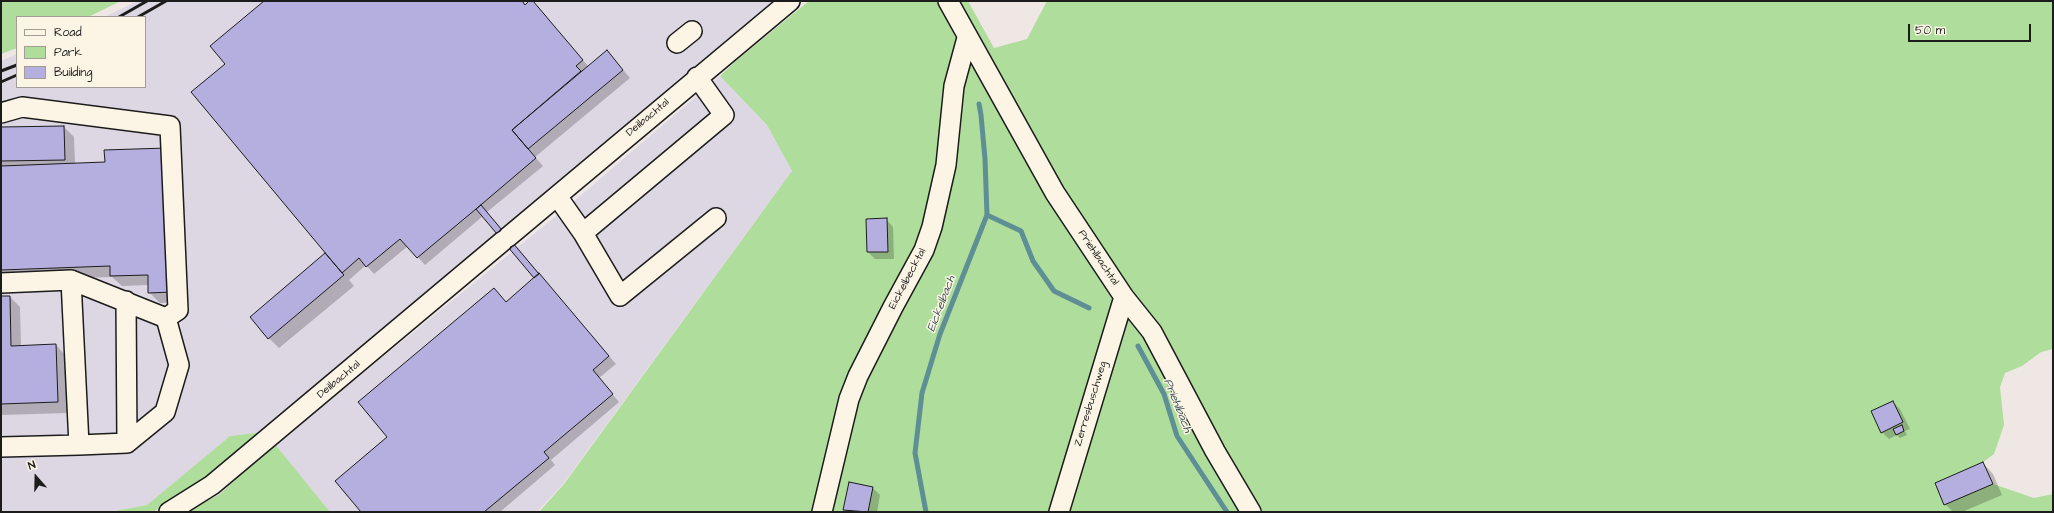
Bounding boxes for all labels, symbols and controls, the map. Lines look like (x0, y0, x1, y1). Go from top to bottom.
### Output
legend (16, 16, 146, 88)
scale bar (1910, 16, 2033, 42)
text: 50 m (1915, 22, 1945, 39)
text: Road (54, 24, 82, 41)
text: Park (54, 44, 82, 61)
text: Building (54, 64, 92, 81)
street label: Deilbachtal (624, 96, 672, 140)
street label: Priehlbachtal (1075, 228, 1121, 288)
street label: Eickelbecktal (886, 246, 930, 312)
water label: Eickelbach (925, 274, 959, 334)
street label: Deilbachtal (315, 358, 363, 402)
street label: Zerresbuschweg (1072, 360, 1110, 448)
water label: Priehlbach (1160, 377, 1194, 435)
north arrow (16, 457, 56, 497)
text: N (26, 457, 38, 473)

